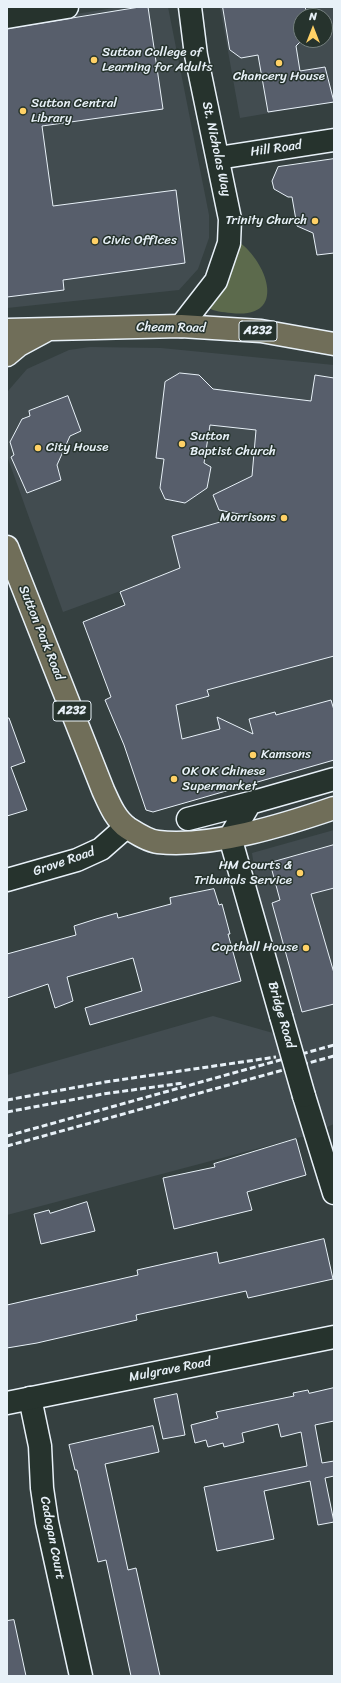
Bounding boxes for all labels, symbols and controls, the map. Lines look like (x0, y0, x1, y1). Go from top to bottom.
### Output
text: N (309, 7, 317, 26)
north arrow (293, 8, 333, 48)
place label: Sutton College of Learning for Adults (102, 45, 212, 76)
marker: Sutton College of Learning for Adults (89, 55, 99, 65)
marker: Chancery House (274, 58, 284, 68)
place label: Chancery House (233, 69, 325, 85)
place label: Sutton Central Library (31, 96, 117, 127)
street label: St. Nicholas Way (198, 100, 234, 198)
marker: Sutton Central Library (18, 106, 28, 116)
street label: Hill Road (249, 138, 303, 160)
place label: Trinity Church (226, 213, 307, 229)
marker: Trinity Church (310, 216, 320, 226)
place label: Civic Offices (103, 233, 177, 249)
marker: Civic Offices (90, 236, 100, 246)
street label: Cheam Road (136, 320, 206, 336)
road number: A232 (239, 321, 277, 341)
place label: Sutton Baptist Church (190, 429, 276, 460)
marker: Sutton Baptist Church (177, 439, 187, 449)
place label: City House (46, 440, 109, 456)
marker: City House (33, 443, 43, 453)
place label: Morrisons (220, 510, 276, 526)
marker: Morrisons (279, 513, 289, 523)
street label: Sutton Park Road (15, 583, 67, 683)
road number: A232 (53, 701, 91, 721)
place label: Kamsons (261, 747, 311, 763)
marker: Kamsons (248, 750, 258, 760)
place label: OK OK Chinese Supermarket (182, 764, 265, 795)
marker: OK OK Chinese Supermarket (169, 774, 179, 784)
street label: Grove Road (31, 844, 97, 880)
place label: HM Courts & Tribunals Service (194, 858, 292, 889)
marker: HM Courts & Tribunals Service (295, 868, 305, 878)
place label: Copthall House (212, 940, 298, 956)
marker: Copthall House (301, 943, 311, 953)
street label: Bridge Road (264, 980, 298, 1050)
street label: Mulgrave Road (128, 1354, 212, 1386)
street label: Cadogan Court (36, 1495, 68, 1581)

